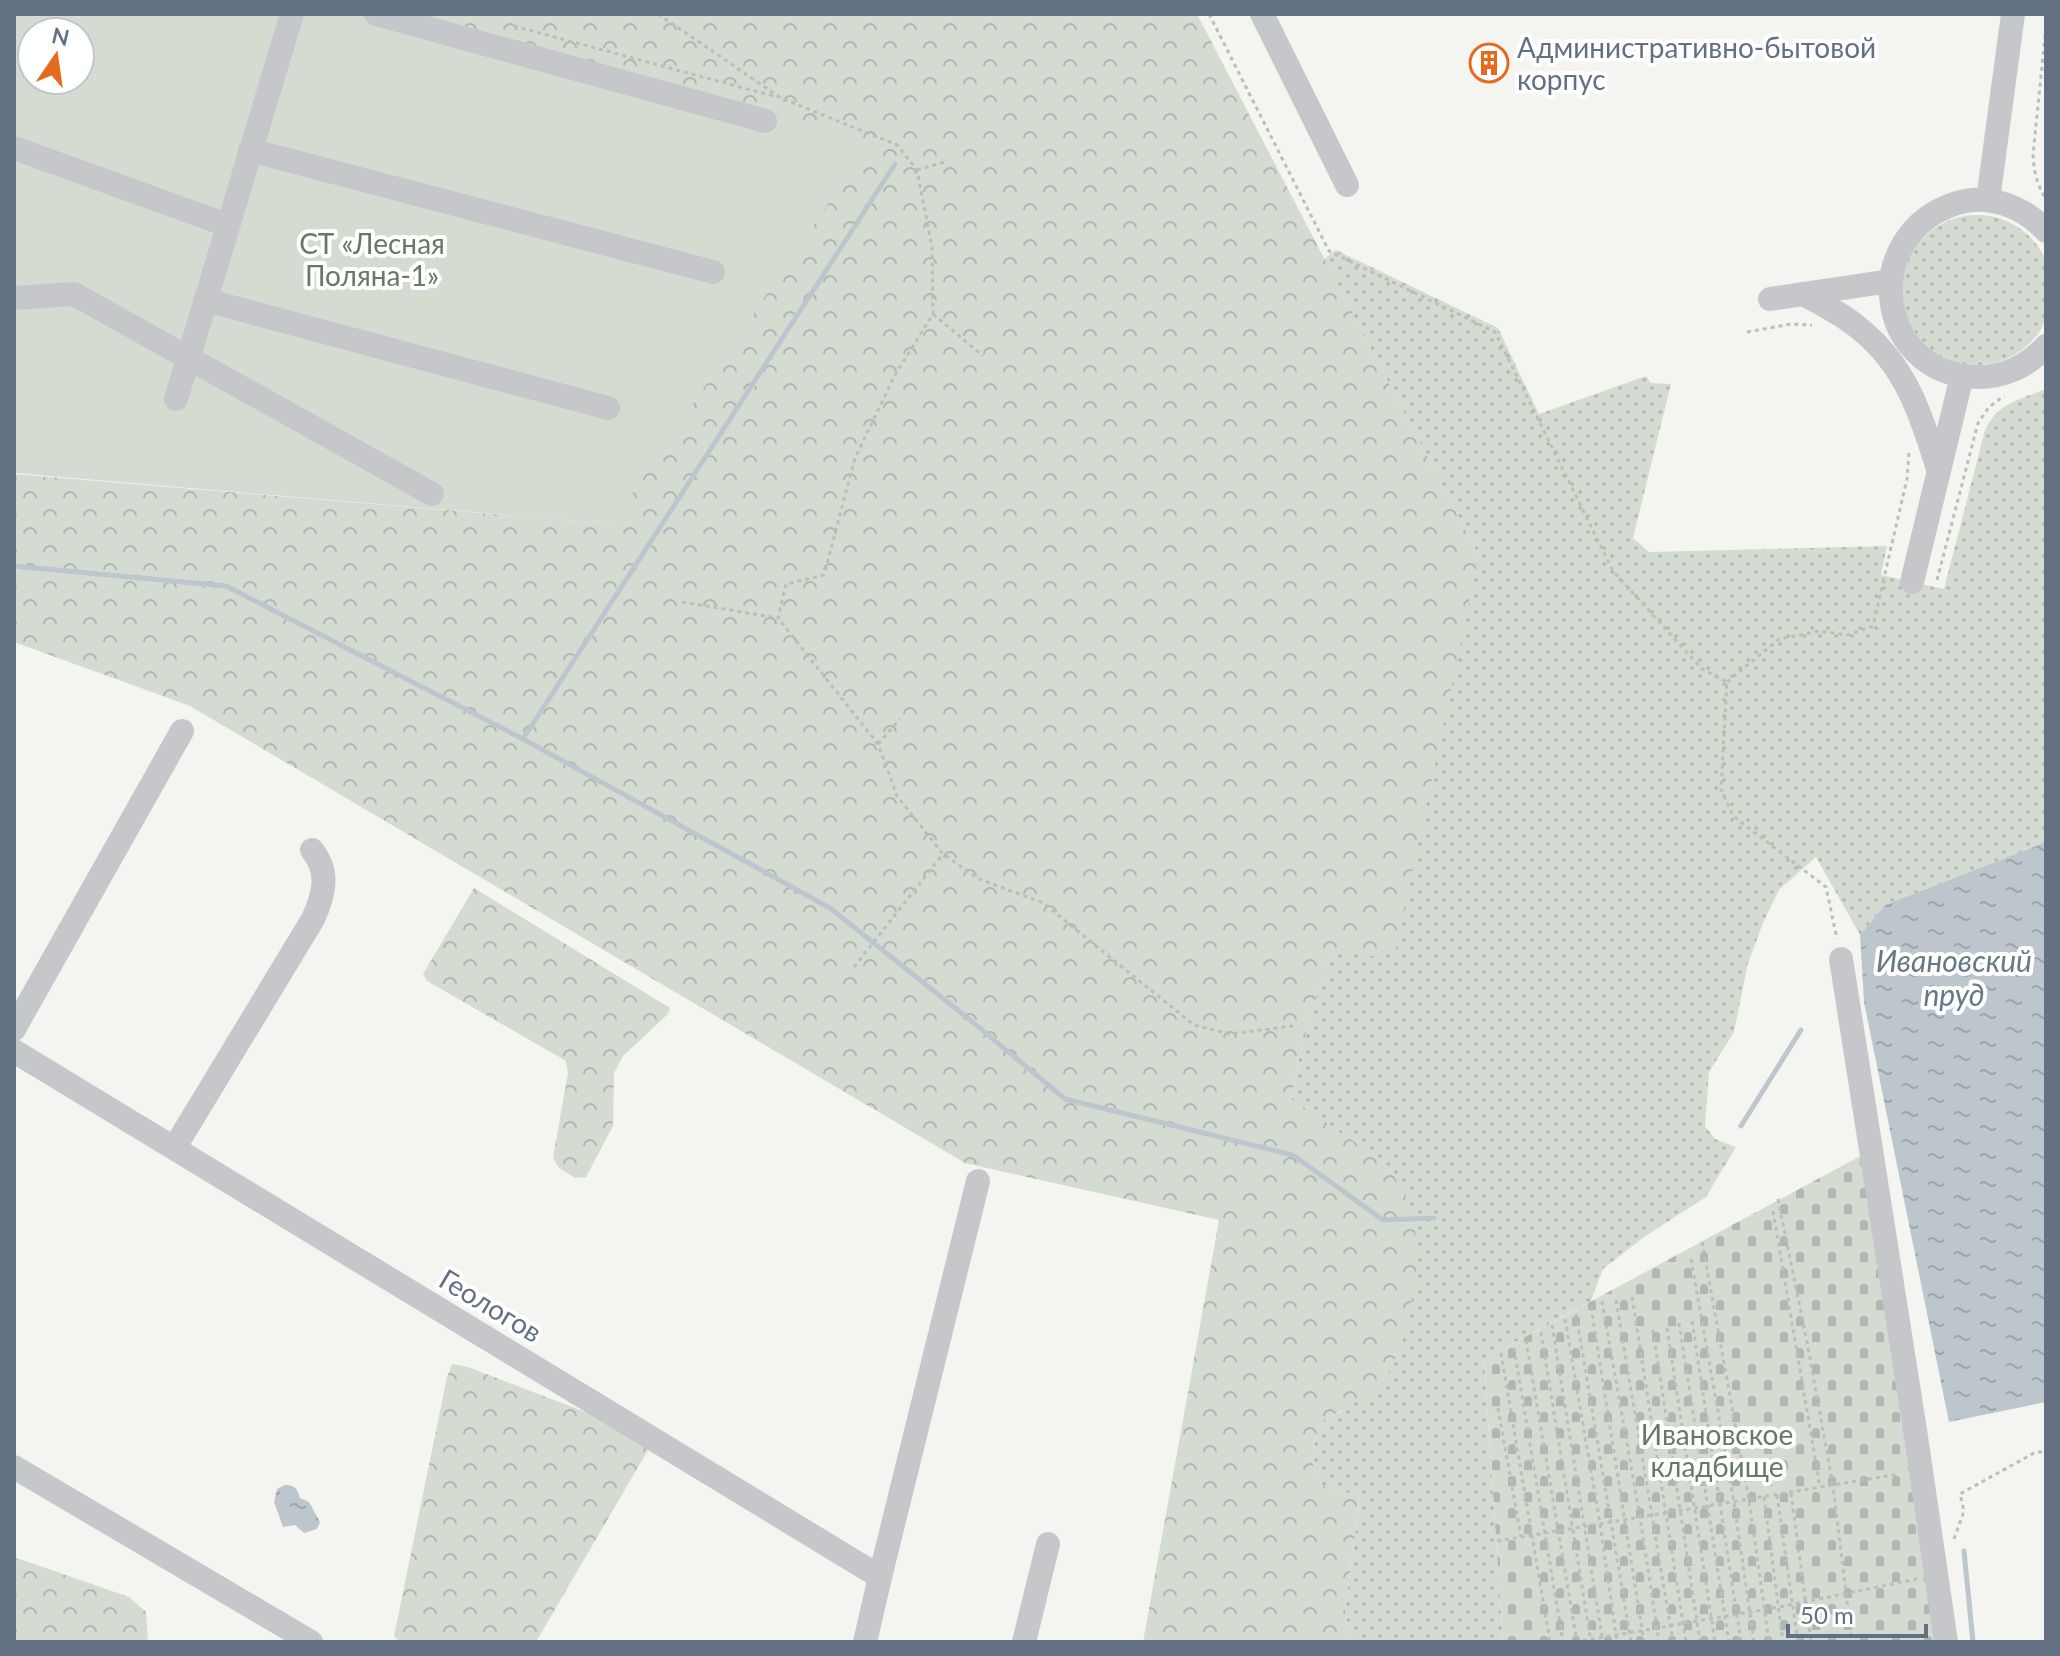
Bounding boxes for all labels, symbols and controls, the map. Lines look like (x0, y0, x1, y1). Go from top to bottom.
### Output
north arrow (16, 16, 96, 96)
text: N (49, 21, 72, 51)
place label: Административно-бытовой корпус (1517, 30, 1876, 96)
building icon: Административно-бытовой корпус (1468, 42, 1510, 84)
park label: СТ «Лесная Поляна-1» (299, 226, 445, 292)
water label: Ивановский пруд (1876, 942, 2032, 1012)
street label: Геологов (434, 1261, 548, 1349)
park label: Ивановское кладбище (1641, 1417, 1793, 1483)
scale bar (1788, 1588, 1926, 1638)
text: 50 m (1800, 1600, 1854, 1629)

